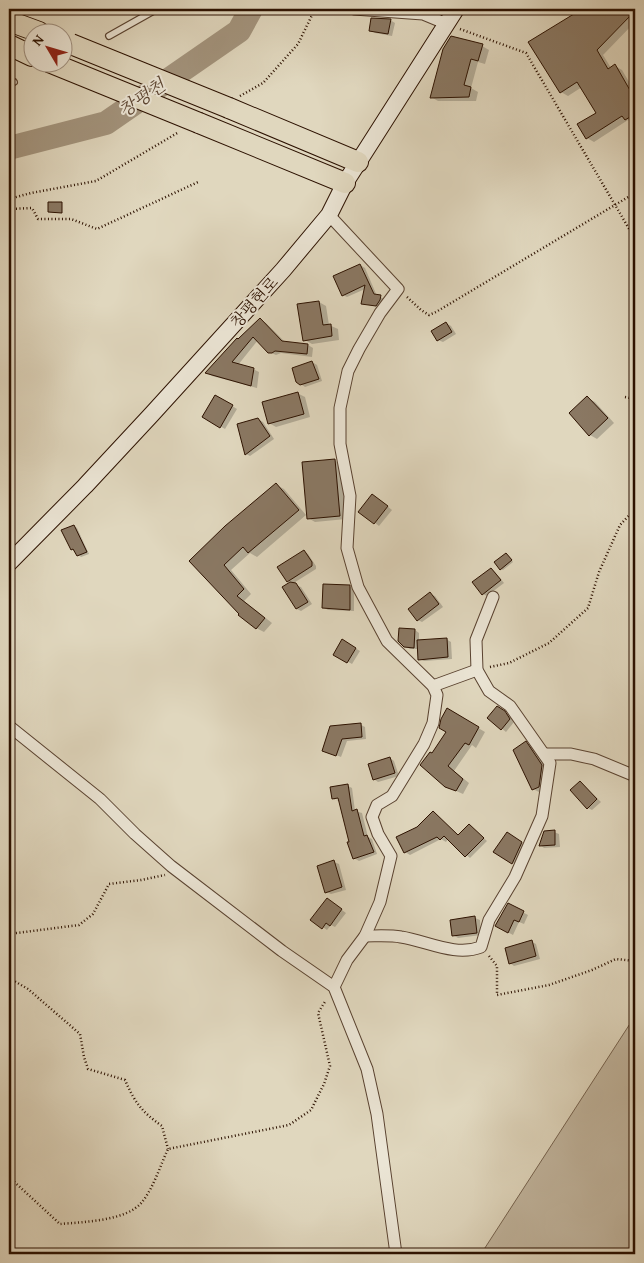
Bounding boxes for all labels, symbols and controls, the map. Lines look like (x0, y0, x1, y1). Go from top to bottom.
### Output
north arrow (22, 22, 72, 72)
text: N (27, 30, 49, 50)
water label: 창평천 (113, 71, 172, 124)
street label: 창평현로 (224, 271, 284, 333)

